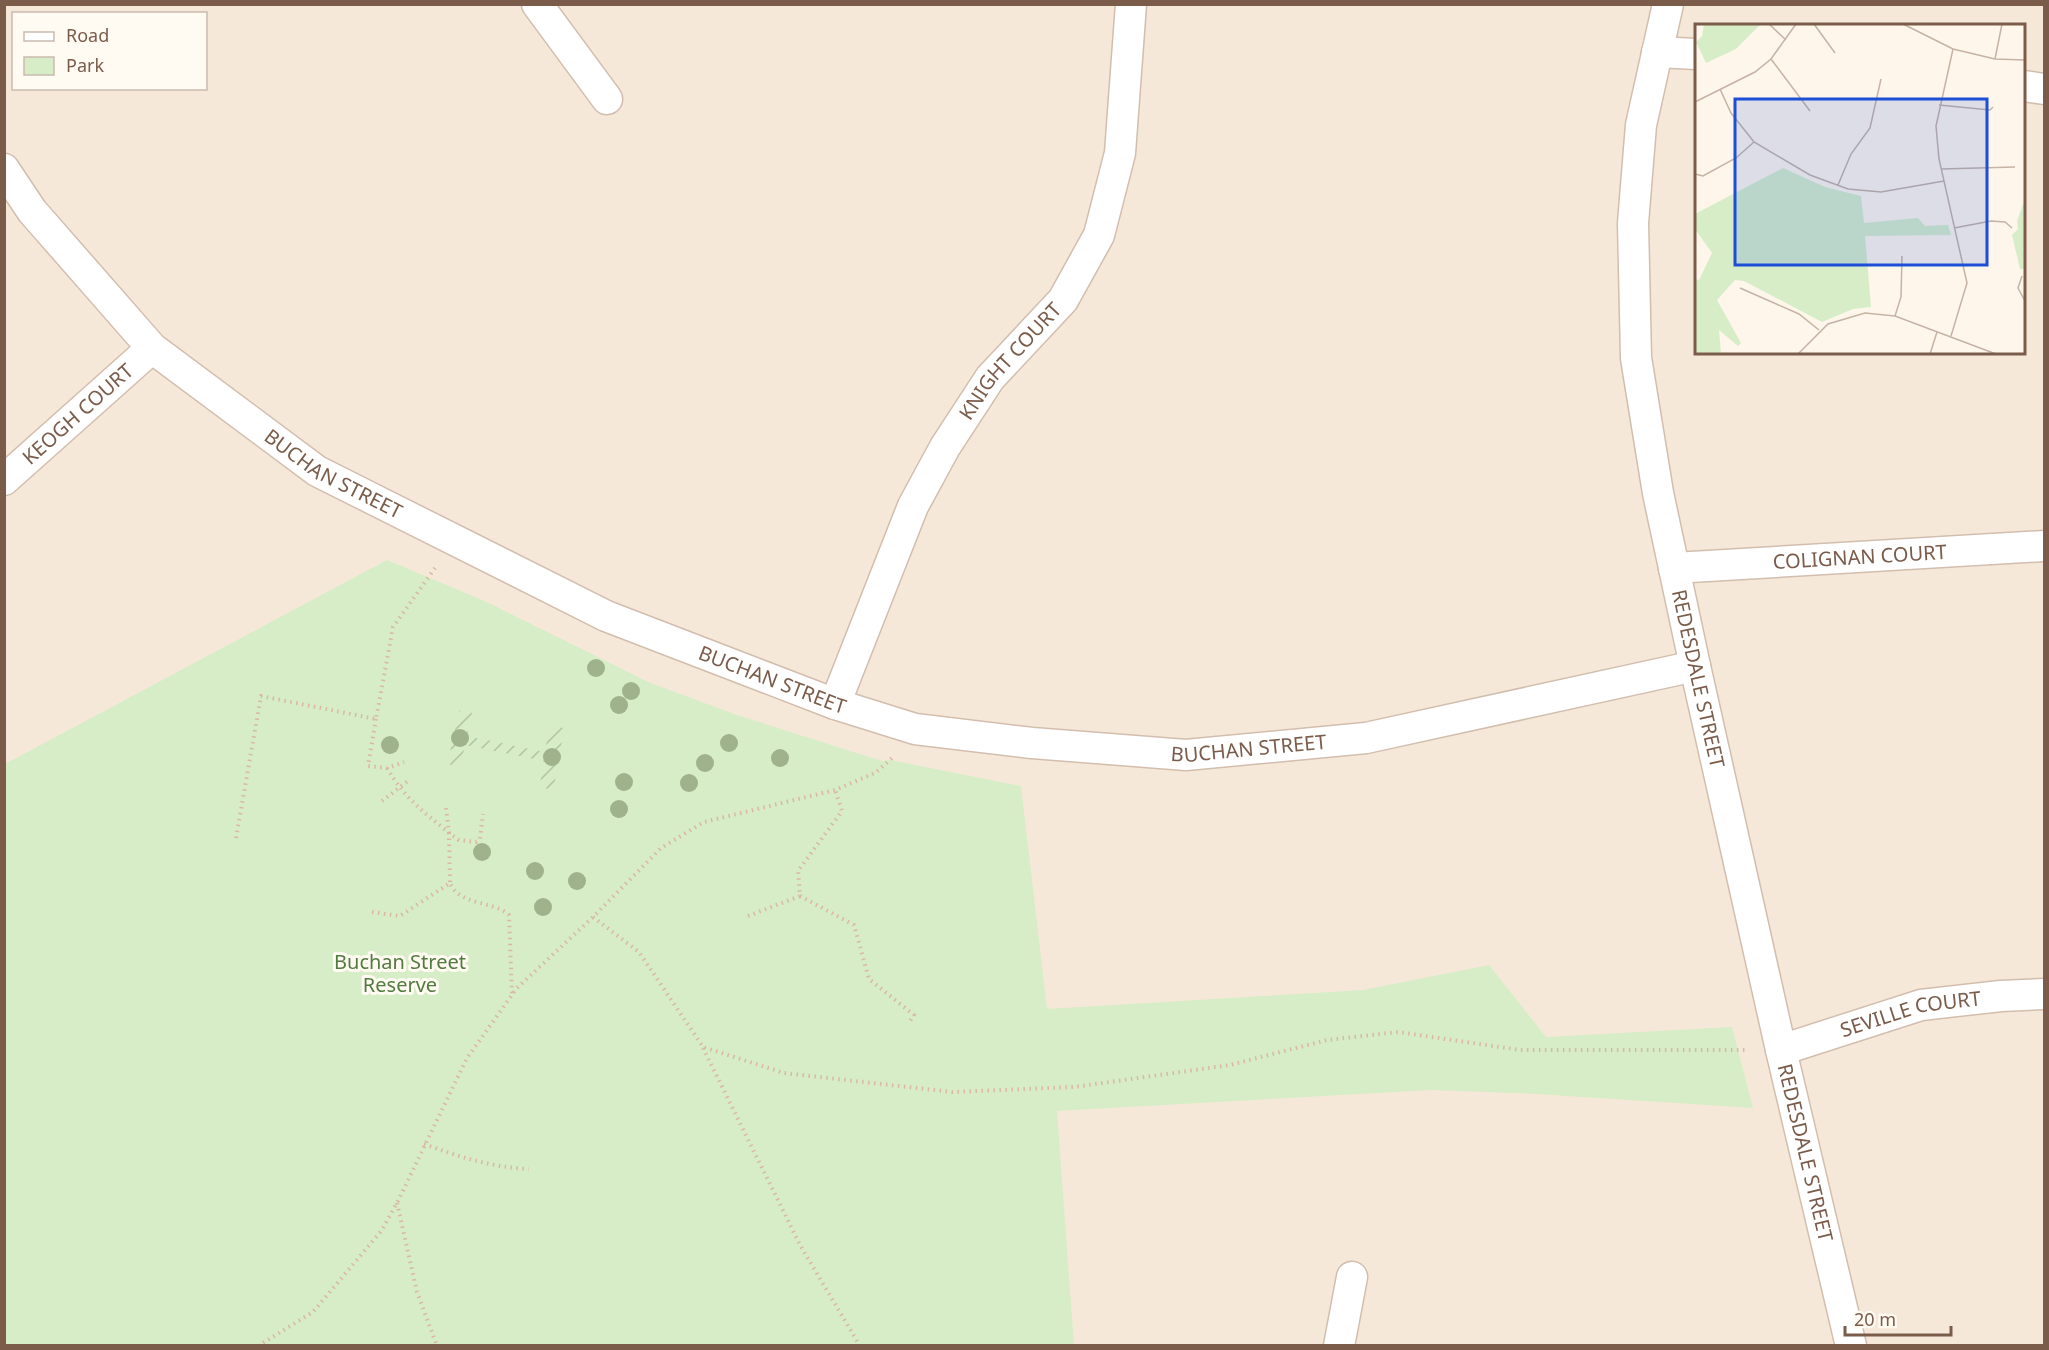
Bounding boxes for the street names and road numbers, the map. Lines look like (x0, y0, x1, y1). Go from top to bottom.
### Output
street label: KNIGHT COURT (952, 296, 1067, 425)
street label: KEOGH COURT (16, 357, 139, 470)
street label: BUCHAN STREET (259, 422, 407, 525)
street label: COLIGNAN COURT (1772, 538, 1947, 575)
street label: REDESDALE STREET (1666, 587, 1731, 770)
street label: BUCHAN STREET (695, 639, 850, 720)
street label: BUCHAN STREET (1170, 728, 1328, 768)
street label: SEVILLE COURT (1837, 984, 1982, 1043)
street label: REDESDALE STREET (1772, 1061, 1840, 1244)

